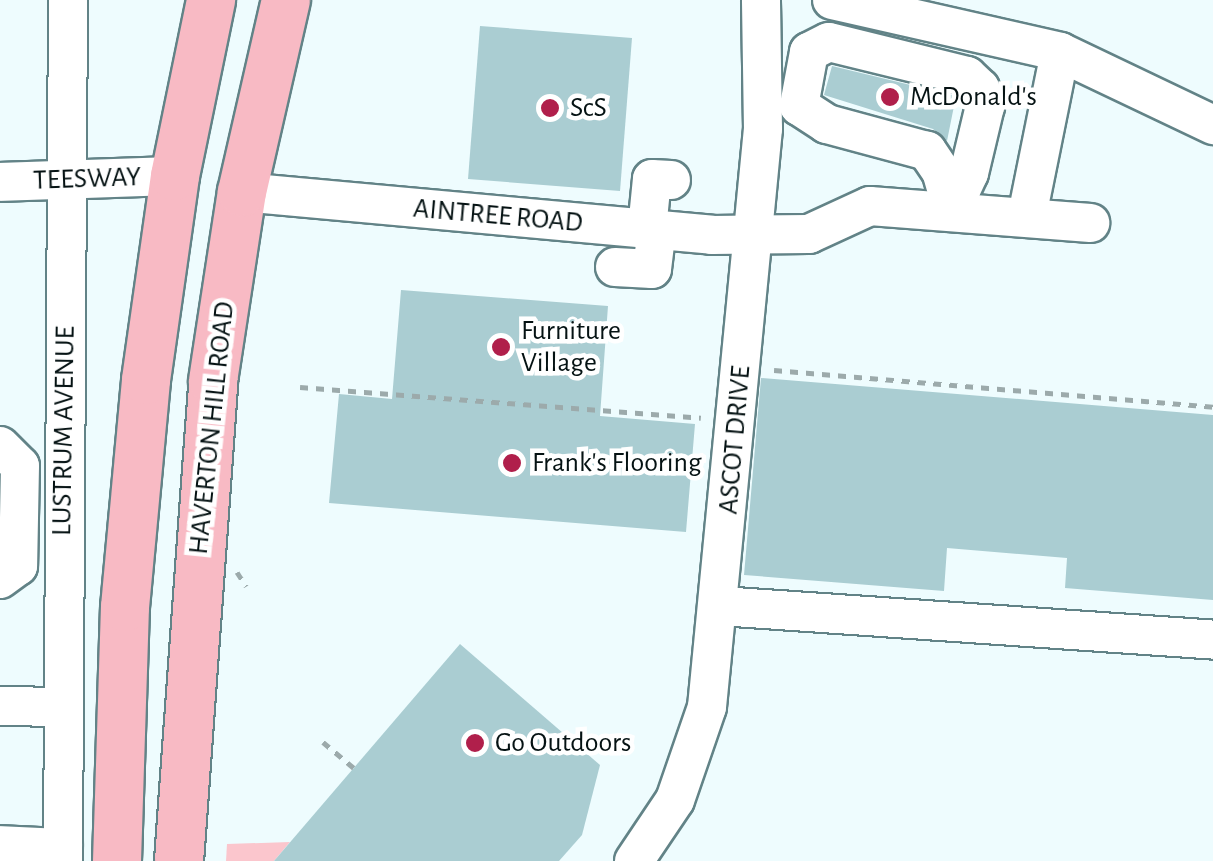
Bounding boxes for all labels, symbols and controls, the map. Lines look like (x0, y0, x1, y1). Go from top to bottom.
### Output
place label: McDonald's (910, 80, 1037, 114)
marker: McDonald's (879, 86, 901, 108)
place label: ScS (570, 91, 607, 125)
marker: ScS (539, 97, 561, 119)
street label: TEESWAY (32, 160, 142, 198)
street label: AINTREE ROAD (412, 192, 584, 240)
street label: HAVERTON HILL ROAD (182, 300, 242, 556)
place label: Furniture Village (521, 314, 621, 380)
street label: LUSTRUM AVENUE (45, 326, 83, 536)
marker: Furniture Village (490, 336, 512, 358)
street label: ASCOT DRIVE (712, 364, 758, 516)
place label: Frank's Flooring (532, 446, 702, 480)
marker: Frank's Flooring (501, 452, 523, 474)
place label: Go Outdoors (495, 726, 631, 760)
marker: Go Outdoors (464, 732, 486, 754)

